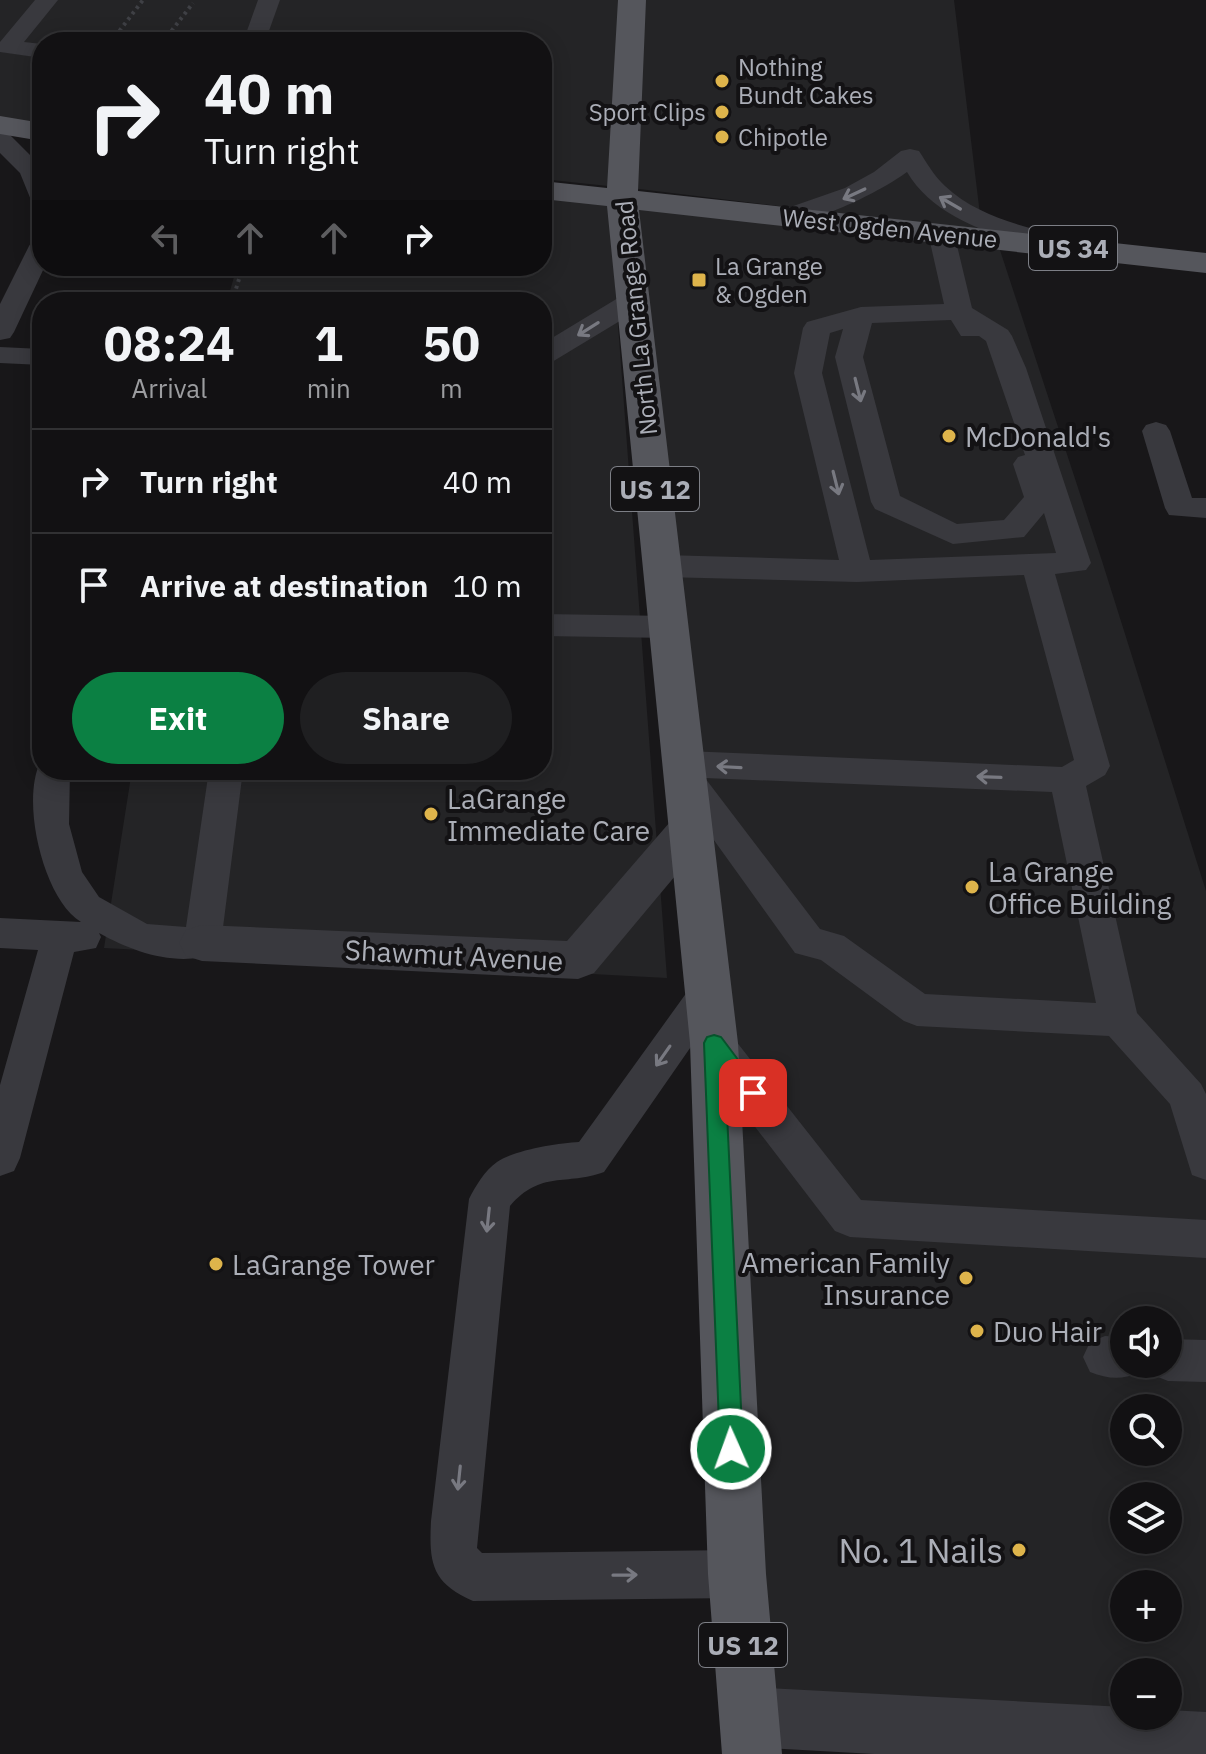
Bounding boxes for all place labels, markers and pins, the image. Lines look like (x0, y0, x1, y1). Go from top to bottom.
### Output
place label: Nothing Bundt Cakes (738, 51, 874, 111)
marker: Nothing Bundt Cakes (713, 72, 731, 90)
place label: Sport Clips (589, 96, 706, 128)
marker: Sport Clips (713, 103, 731, 121)
place label: Chipotle (738, 121, 828, 153)
marker: Chipotle (713, 128, 731, 146)
place label: La Grange & Ogden (715, 250, 823, 310)
marker: La Grange & Ogden (690, 271, 708, 289)
place label: McDonald's (965, 418, 1111, 455)
marker: McDonald's (940, 427, 958, 445)
place label: LaGrange Immediate Care (447, 780, 650, 849)
marker: LaGrange Immediate Care (422, 805, 440, 823)
place label: La Grange Office Building (988, 853, 1172, 922)
marker: La Grange Office Building (963, 878, 981, 896)
pin (719, 1059, 787, 1127)
place label: American Family Insurance (741, 1244, 950, 1313)
place label: LaGrange Tower (232, 1246, 435, 1283)
marker: LaGrange Tower (207, 1255, 225, 1273)
marker: American Family Insurance (957, 1269, 975, 1287)
place label: Duo Hair (993, 1313, 1102, 1350)
marker: Duo Hair (968, 1322, 986, 1340)
place label: No. 1 Nails (838, 1528, 1003, 1572)
marker: No. 1 Nails (1010, 1541, 1028, 1559)

